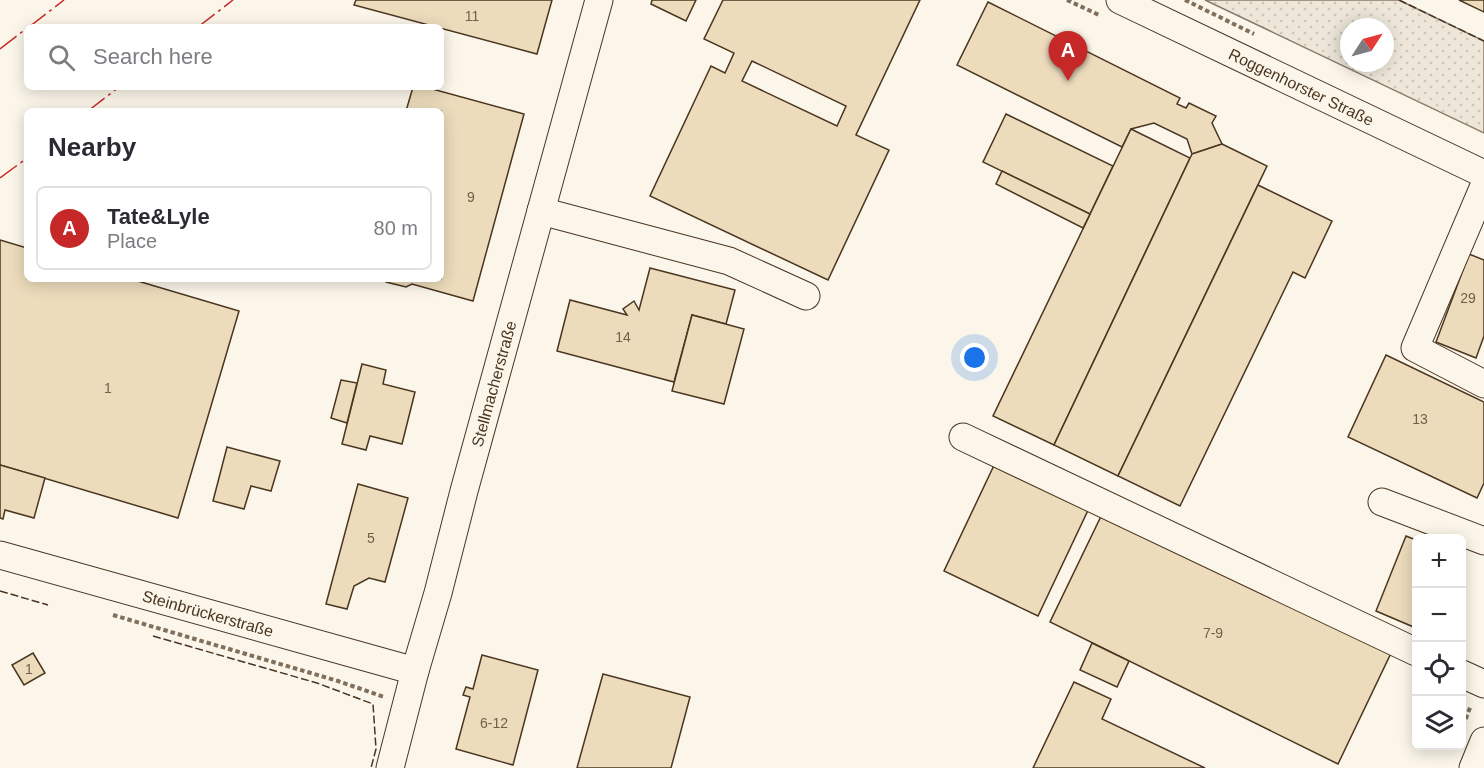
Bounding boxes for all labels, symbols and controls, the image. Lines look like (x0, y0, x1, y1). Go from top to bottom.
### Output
house number: 11 (465, 8, 479, 24)
north arrow (1340, 18, 1394, 72)
search box (24, 24, 444, 90)
pin: A (1048, 32, 1088, 81)
icon: search (45, 41, 78, 74)
text: Search here (93, 44, 213, 69)
street label: Roggenhorster Straße (1226, 45, 1377, 129)
text: Nearby (48, 132, 136, 162)
house number: 9 (467, 189, 475, 205)
text: Tate&Lyle (107, 204, 210, 229)
text: A (62, 217, 77, 239)
text: 80 m (374, 217, 418, 239)
text: Place (107, 230, 157, 252)
house number: 29 (1460, 290, 1476, 306)
street label: Stellmacherstraße (468, 319, 519, 449)
house number: 14 (615, 329, 631, 345)
your location (960, 343, 989, 372)
house number: 1 (104, 380, 112, 396)
house number: 13 (1412, 411, 1428, 427)
house number: 5 (367, 530, 375, 546)
map controls (1412, 534, 1466, 750)
button: + (1412, 534, 1466, 588)
street label: Steinbrückerstraße (141, 587, 276, 640)
button: − (1412, 588, 1466, 642)
house number: 7-9 (1203, 625, 1223, 641)
button: locate (1412, 642, 1466, 696)
house number: 1 (25, 661, 33, 677)
button: layers (1412, 696, 1466, 750)
house number: 6-12 (480, 715, 508, 731)

